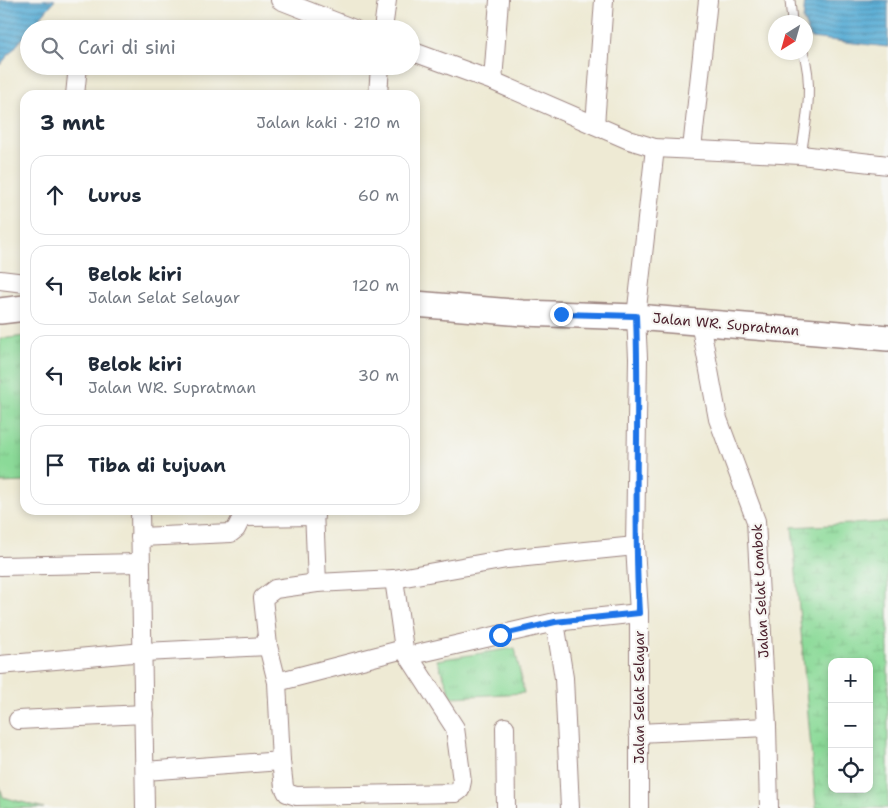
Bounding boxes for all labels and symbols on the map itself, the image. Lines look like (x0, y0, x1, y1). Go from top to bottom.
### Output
north arrow (768, 15, 813, 60)
route end (550, 303, 573, 326)
street label: Jalan WR. Supratman (652, 309, 800, 339)
street label: Jalan Selat Lombok (747, 523, 773, 659)
route start (489, 624, 512, 647)
street label: Jalan Selat Selayar (630, 630, 648, 764)

